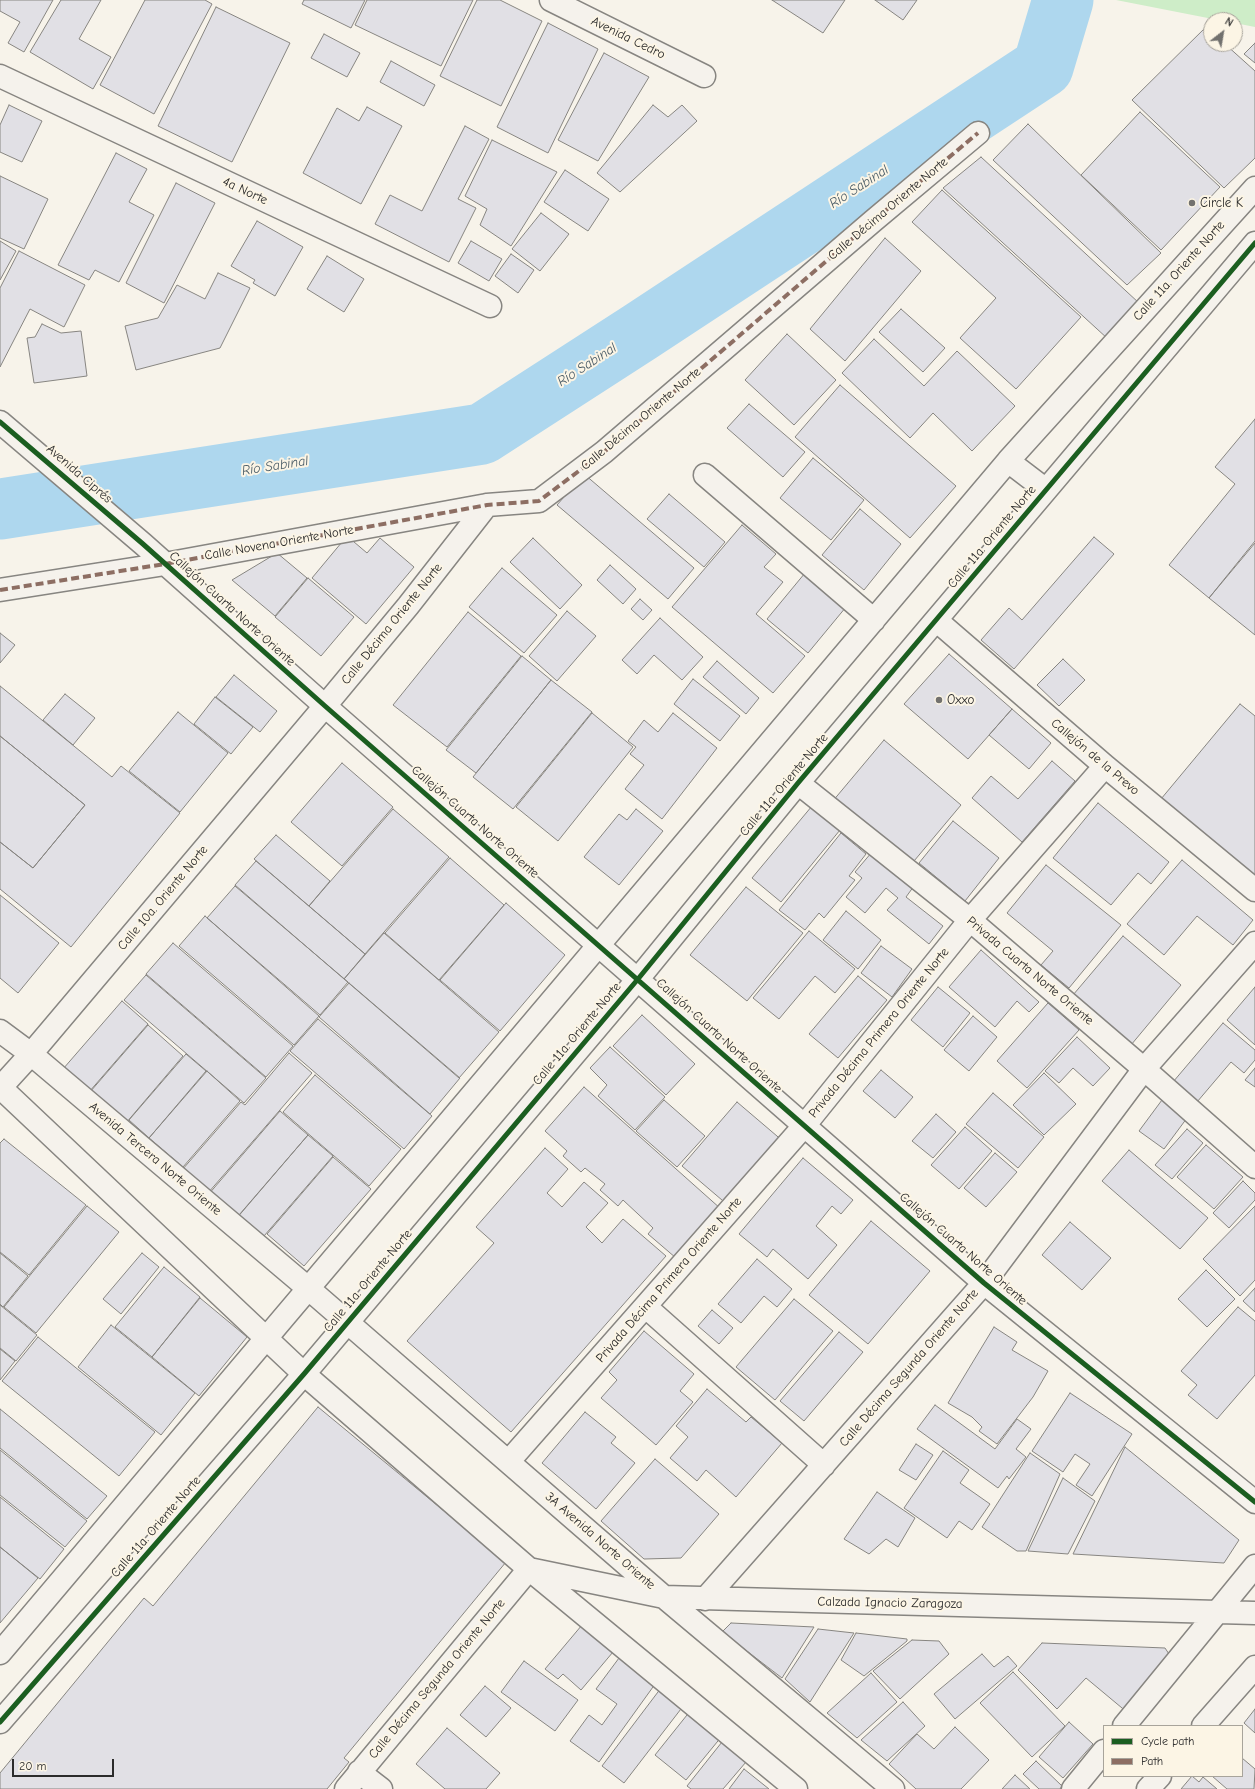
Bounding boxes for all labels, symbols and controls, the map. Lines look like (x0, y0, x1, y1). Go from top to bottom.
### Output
north arrow (1203, 12, 1243, 52)
street label: Avenida Cedro (588, 13, 668, 63)
text: N (1222, 15, 1235, 30)
street label: Calle Décima Oriente Norte (825, 154, 951, 264)
water label: Río Sabinal (826, 162, 892, 212)
street label: 4a Norte (220, 174, 270, 208)
place label: Circle K (1200, 195, 1243, 211)
marker: Circle K (1187, 198, 1197, 208)
street label: Calle 11a. Oriente Norte (1130, 218, 1228, 324)
water label: Río Sabinal (554, 340, 620, 390)
street label: Calle Décima Oriente Norte (578, 364, 704, 474)
street label: Avenida Ciprés (43, 441, 115, 507)
water label: Río Sabinal (241, 452, 309, 480)
street label: Calle 11a. Oriente Norte (944, 482, 1040, 592)
street label: Calle Novena Oriente Norte (203, 522, 355, 564)
street label: Callejón Cuarta Norte Oriente (166, 548, 298, 670)
street label: Calle Décima Oriente Norte (338, 560, 446, 688)
place label: Oxxo (947, 692, 974, 708)
marker: Oxxo (934, 695, 944, 705)
street label: Callejón de la Prevo (1048, 715, 1142, 799)
street label: Calle 11a. Oriente Norte (736, 730, 832, 840)
street label: Callejón Cuarta Norte Oriente (408, 762, 542, 882)
street label: Calle 10a. Oriente Norte (115, 842, 211, 954)
street label: Privada Cuarta Norte Oriente (963, 913, 1097, 1029)
street label: Privada Décima Primera Oriente Norte (805, 945, 953, 1121)
street label: Callejón Cuarta Norte Oriente (653, 975, 785, 1097)
street label: Calle 11a. Oriente Norte (529, 979, 625, 1089)
street label: Avenida Tercera Norte Oriente (86, 1099, 224, 1219)
street label: Callejón Cuarta Norte Oriente (896, 1189, 1030, 1309)
street label: Privada Décima Primera Oriente Norte (593, 1194, 745, 1366)
street label: Calle 11a. Oriente Norte (320, 1226, 416, 1336)
street label: Calle Décima Segunda Oriente Norte (836, 1286, 982, 1450)
street label: Calle 11a. Oriente Norte (108, 1473, 204, 1581)
street label: 3A Avenida Norte Oriente (542, 1489, 658, 1593)
street label: Calzada Ignacio Zaragoza (817, 1594, 963, 1612)
street label: Calle Décima Segunda Oriente Norte (365, 1596, 509, 1762)
legend (1103, 1725, 1243, 1777)
text: Cycle path (1141, 1734, 1194, 1748)
scale bar (14, 1751, 116, 1777)
text: Path (1141, 1754, 1163, 1768)
text: 20 m (19, 1759, 47, 1773)

